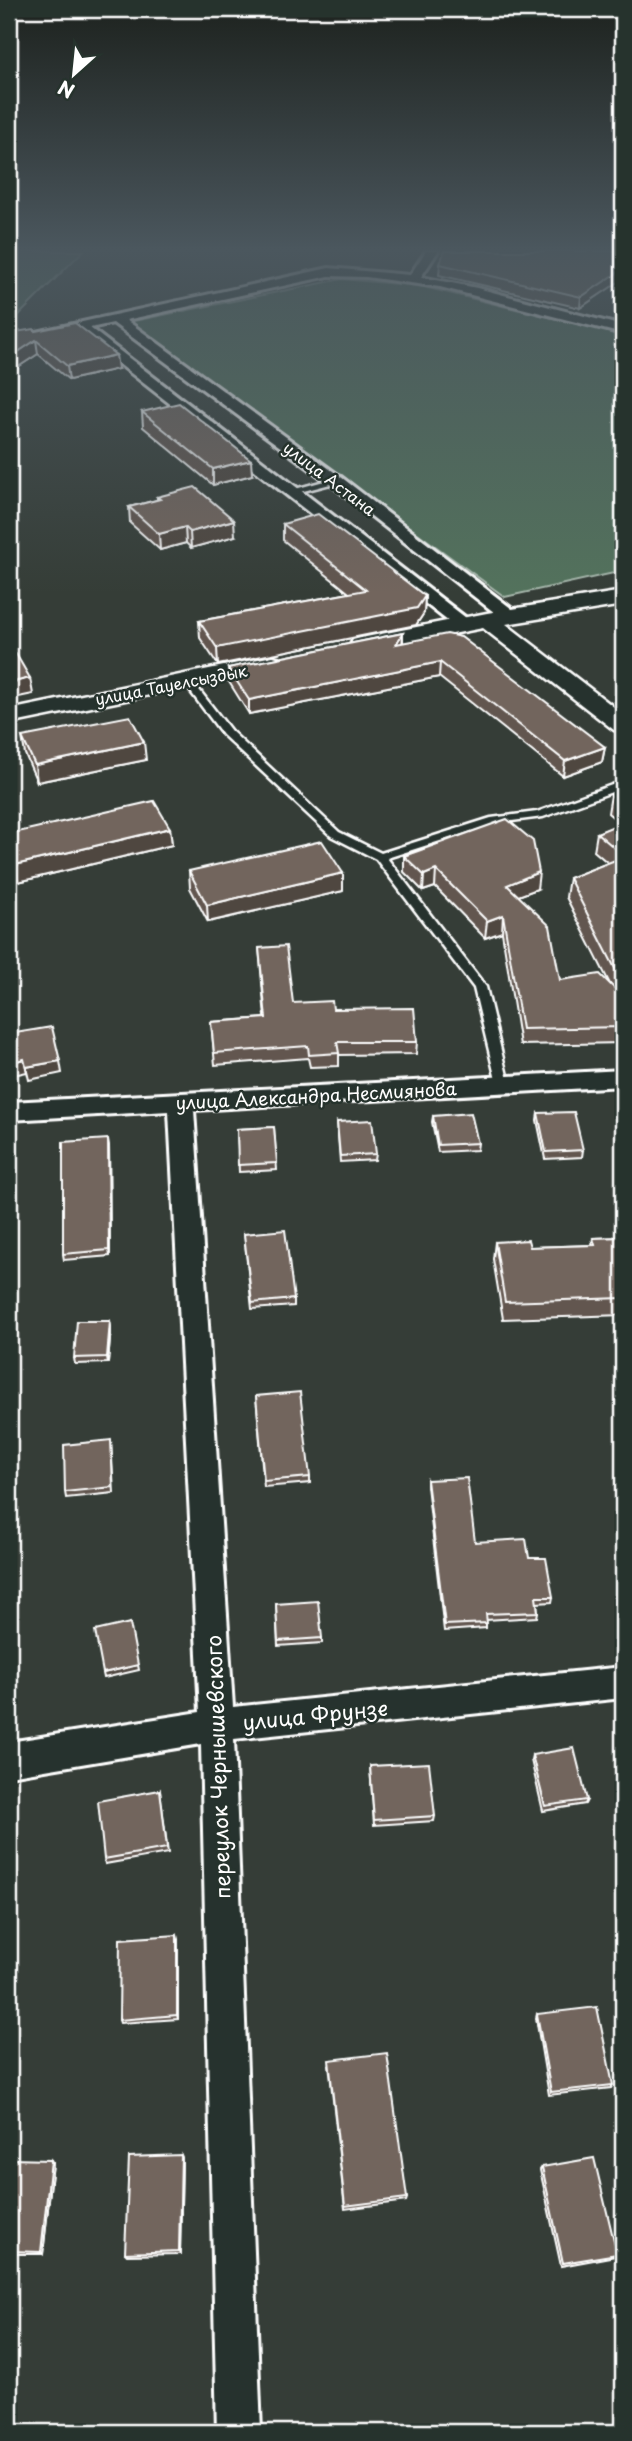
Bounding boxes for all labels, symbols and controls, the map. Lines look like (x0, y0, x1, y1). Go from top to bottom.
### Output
north arrow (38, 38, 108, 108)
text: N (53, 74, 79, 106)
street label: улица Астана (279, 435, 381, 521)
street label: улица Тауелсыздык (93, 657, 250, 711)
street label: улица Александра Несмиянова (175, 1074, 458, 1116)
street label: переулок Чернышевского (196, 1634, 238, 1900)
street label: улица Фрунзе (241, 1690, 389, 1738)

